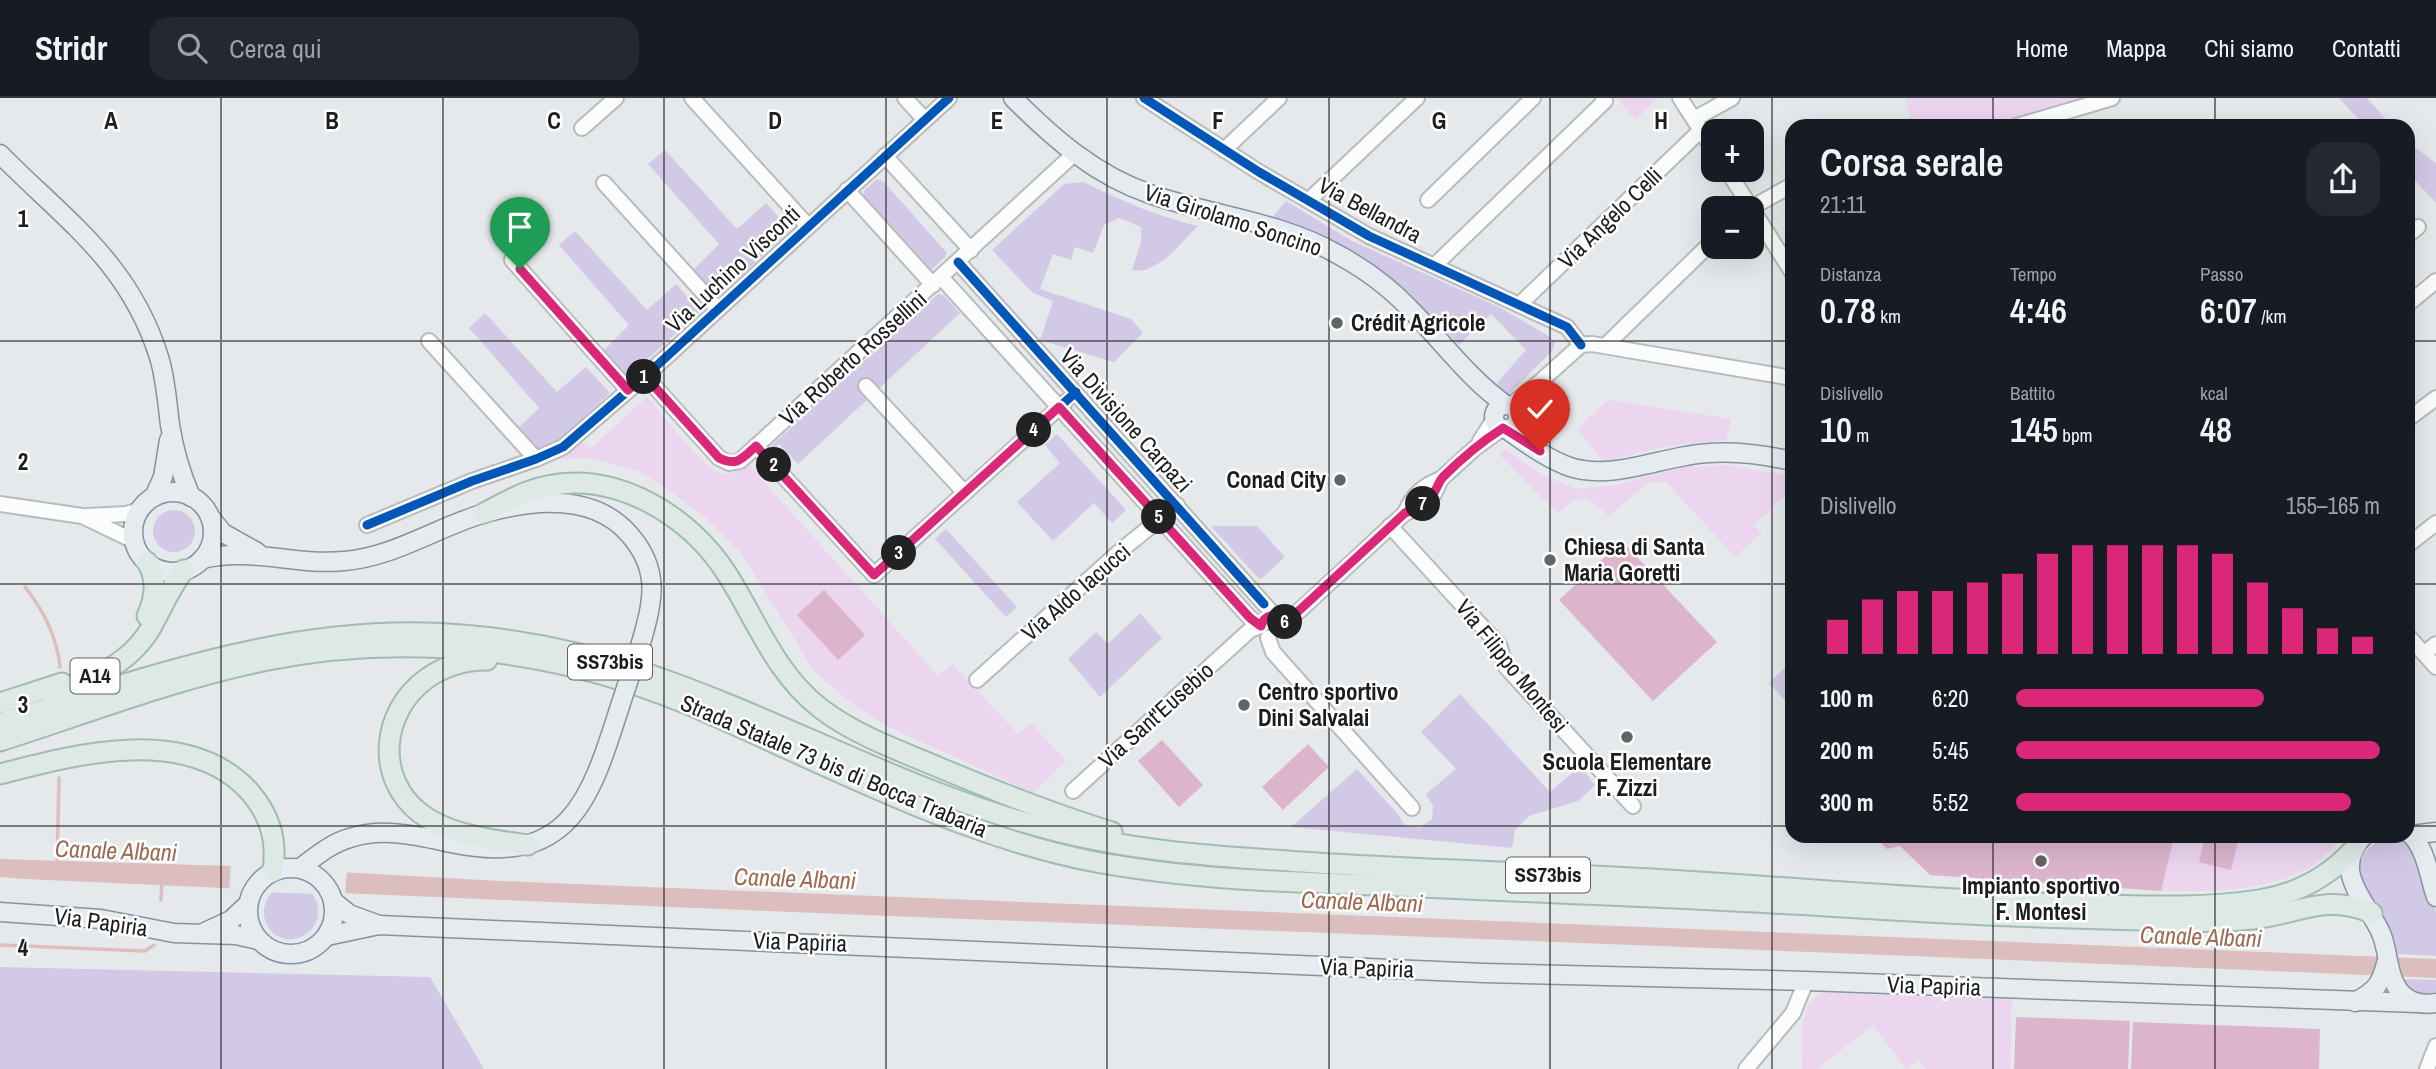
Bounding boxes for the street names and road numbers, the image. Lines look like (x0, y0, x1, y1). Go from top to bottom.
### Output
street label: Via Angelo Celli (1551, 160, 1669, 275)
street label: Via Bellandra (1313, 169, 1428, 250)
street label: Via Girolamo Soncino (1140, 176, 1326, 263)
street label: Via Luchino Visconti (659, 198, 807, 339)
street label: Via Roberto Rossellini (772, 283, 933, 432)
street label: Via Divisione Carpazi (1053, 341, 1200, 498)
street label: Via Aldo Iacucci (1015, 536, 1137, 648)
street label: Via Filippo Montesi (1449, 593, 1576, 739)
road number: SS73bis (568, 644, 652, 680)
street label: Via Sant'Eusebio (1091, 655, 1220, 775)
road number: A14 (70, 658, 119, 694)
street label: Strada Statale 73 bis di Bocca Trabaria (676, 687, 993, 845)
road number: SS73bis (1506, 858, 1590, 892)
street label: Via Papiria (52, 900, 150, 943)
street label: Via Papiria (752, 924, 848, 959)
street label: Via Papiria (1319, 950, 1415, 985)
street label: Via Papiria (1886, 968, 1982, 1003)

